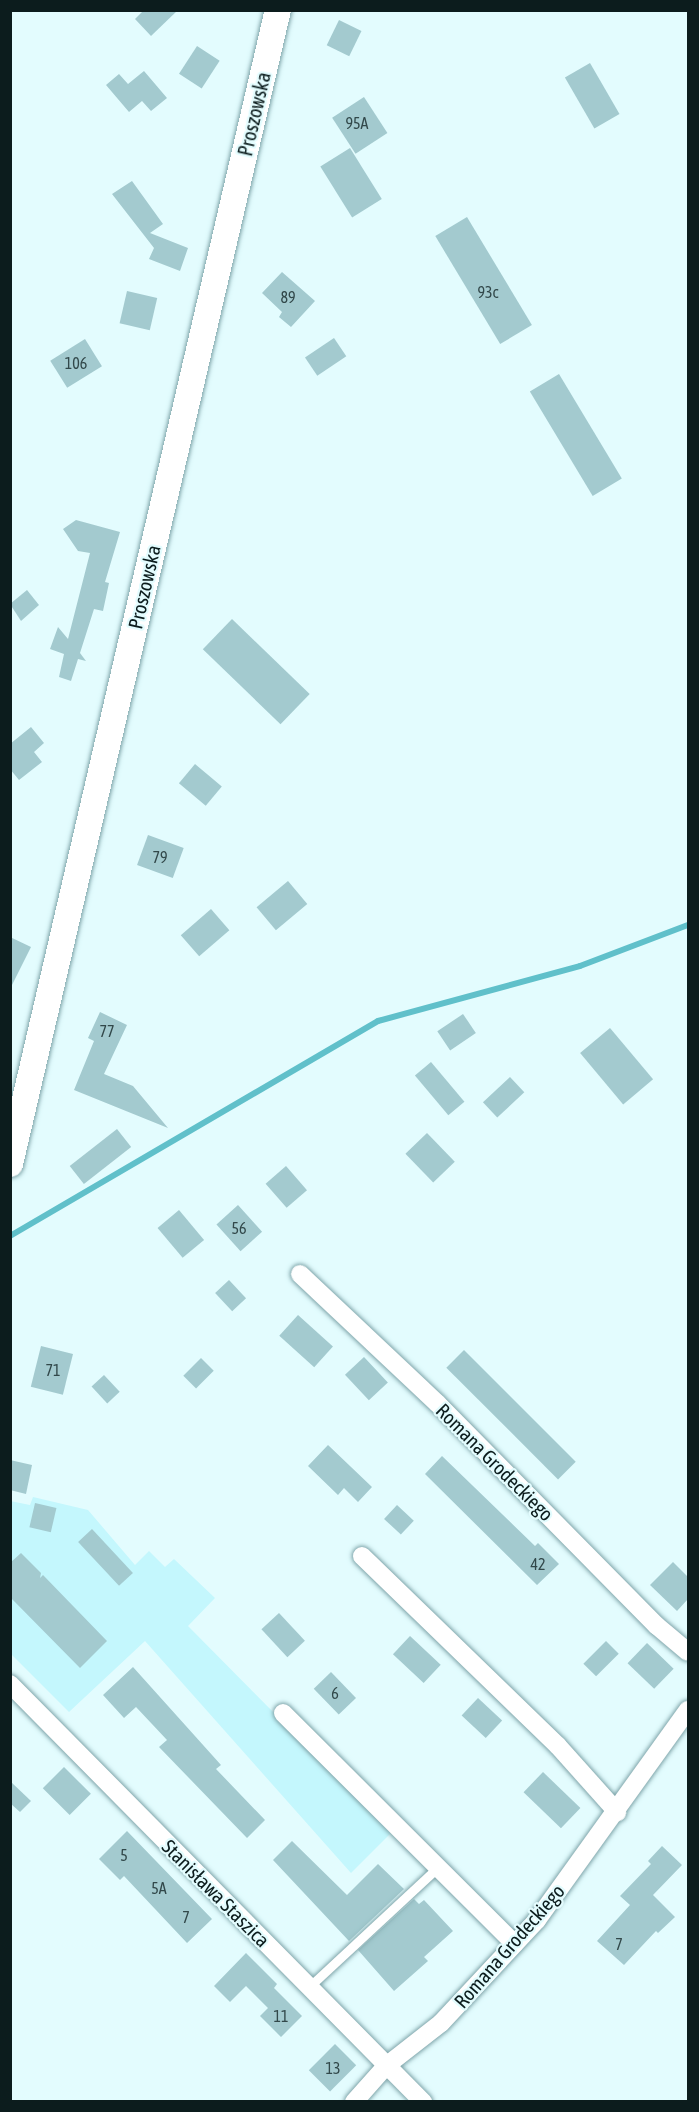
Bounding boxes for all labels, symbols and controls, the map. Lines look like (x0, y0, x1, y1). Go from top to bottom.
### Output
street label: Proszowska (233, 70, 275, 158)
house number: 95A (346, 113, 368, 133)
house number: 93c (478, 282, 498, 302)
house number: 89 (280, 287, 296, 307)
house number: 106 (65, 353, 87, 373)
street label: Proszowska (123, 543, 165, 631)
house number: 79 (152, 847, 168, 867)
house number: 77 (99, 1021, 115, 1041)
house number: 56 (231, 1218, 247, 1238)
house number: 71 (45, 1360, 61, 1380)
street label: Romana Grodeckiego (431, 1398, 559, 1526)
house number: 42 (530, 1554, 546, 1574)
house number: 6 (331, 1683, 339, 1703)
street label: Stanisława Staszica (157, 1834, 275, 1952)
house number: 5 (120, 1845, 128, 1865)
house number: 5A (151, 1878, 167, 1898)
street label: Romana Grodeckiego (449, 1879, 569, 2013)
house number: 7 (182, 1907, 190, 1927)
house number: 7 (615, 1934, 623, 1954)
house number: 11 (273, 2006, 289, 2026)
house number: 13 (325, 2058, 341, 2078)

